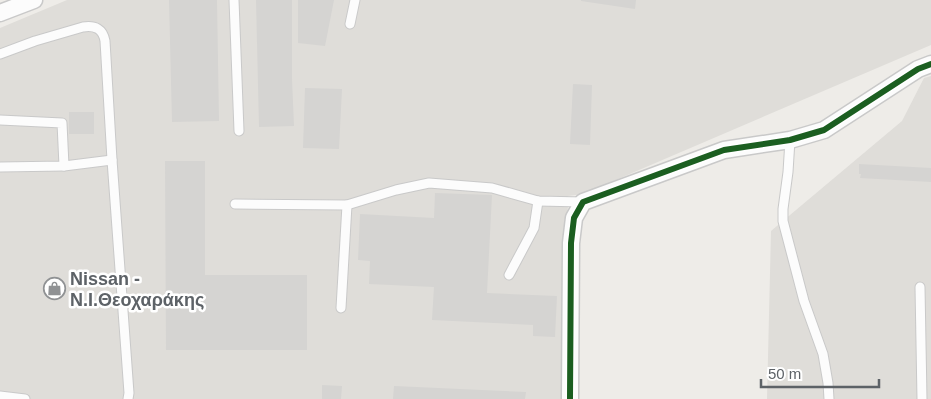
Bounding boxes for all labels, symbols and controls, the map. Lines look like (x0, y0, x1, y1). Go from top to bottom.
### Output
place label: Nissan - Ν.Ι.Θεοχαράκης (70, 269, 204, 310)
shop icon: Nissan - Ν.Ι.Θεοχαράκης (42, 277, 66, 301)
scale bar (761, 356, 878, 388)
text: 50 m (768, 365, 801, 382)

